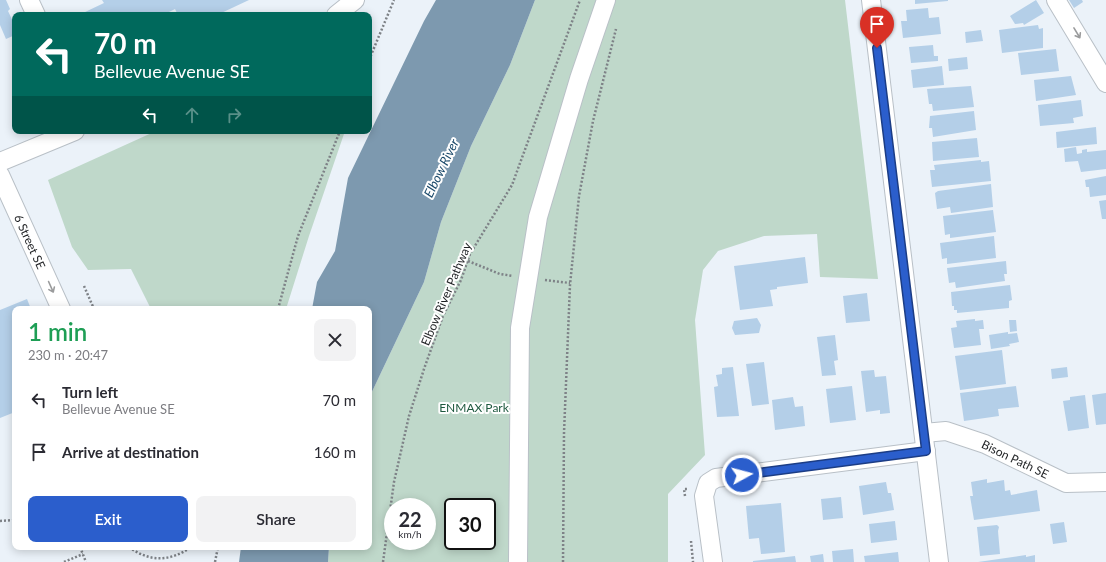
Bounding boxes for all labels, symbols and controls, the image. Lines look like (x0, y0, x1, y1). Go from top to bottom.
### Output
pin (860, 7.0, 894, 48)
icon: arrive (866, 13, 888, 35)
text: 70 m (94, 26, 157, 60)
one-way arrow (1073, 27, 1081, 39)
icon: left (28, 28, 80, 80)
text: Bellevue Avenue SE (94, 60, 250, 82)
icon: left (139, 104, 161, 126)
icon: ahead (181, 104, 203, 126)
icon: right (223, 104, 245, 126)
water label: Elbow River (420, 136, 462, 200)
street label: 6 Street SE (11, 212, 49, 271)
street label: Elbow River Pathway (418, 239, 475, 348)
one-way arrow (48, 280, 55, 292)
text: 1 min (28, 317, 87, 346)
button: close (314, 319, 356, 361)
text: 230 m · 20:47 (28, 347, 108, 363)
text: Turn left (62, 383, 118, 401)
icon: left (28, 389, 50, 411)
text: 70 m (322, 391, 356, 409)
park label: ENMAX Park (439, 400, 510, 415)
text: Bellevue Avenue SE (62, 401, 175, 417)
street label: Bison Path SE (979, 436, 1052, 481)
icon: arrive (28, 441, 50, 463)
text: Arrive at destination (62, 443, 199, 461)
text: 160 m (314, 443, 356, 461)
position arrow (721, 454, 763, 496)
button: Exit (28, 496, 188, 542)
button: Share (196, 496, 356, 542)
speed limit sign: 30 (444, 498, 496, 550)
text: 22 (398, 507, 422, 531)
text: km/h (398, 528, 422, 540)

